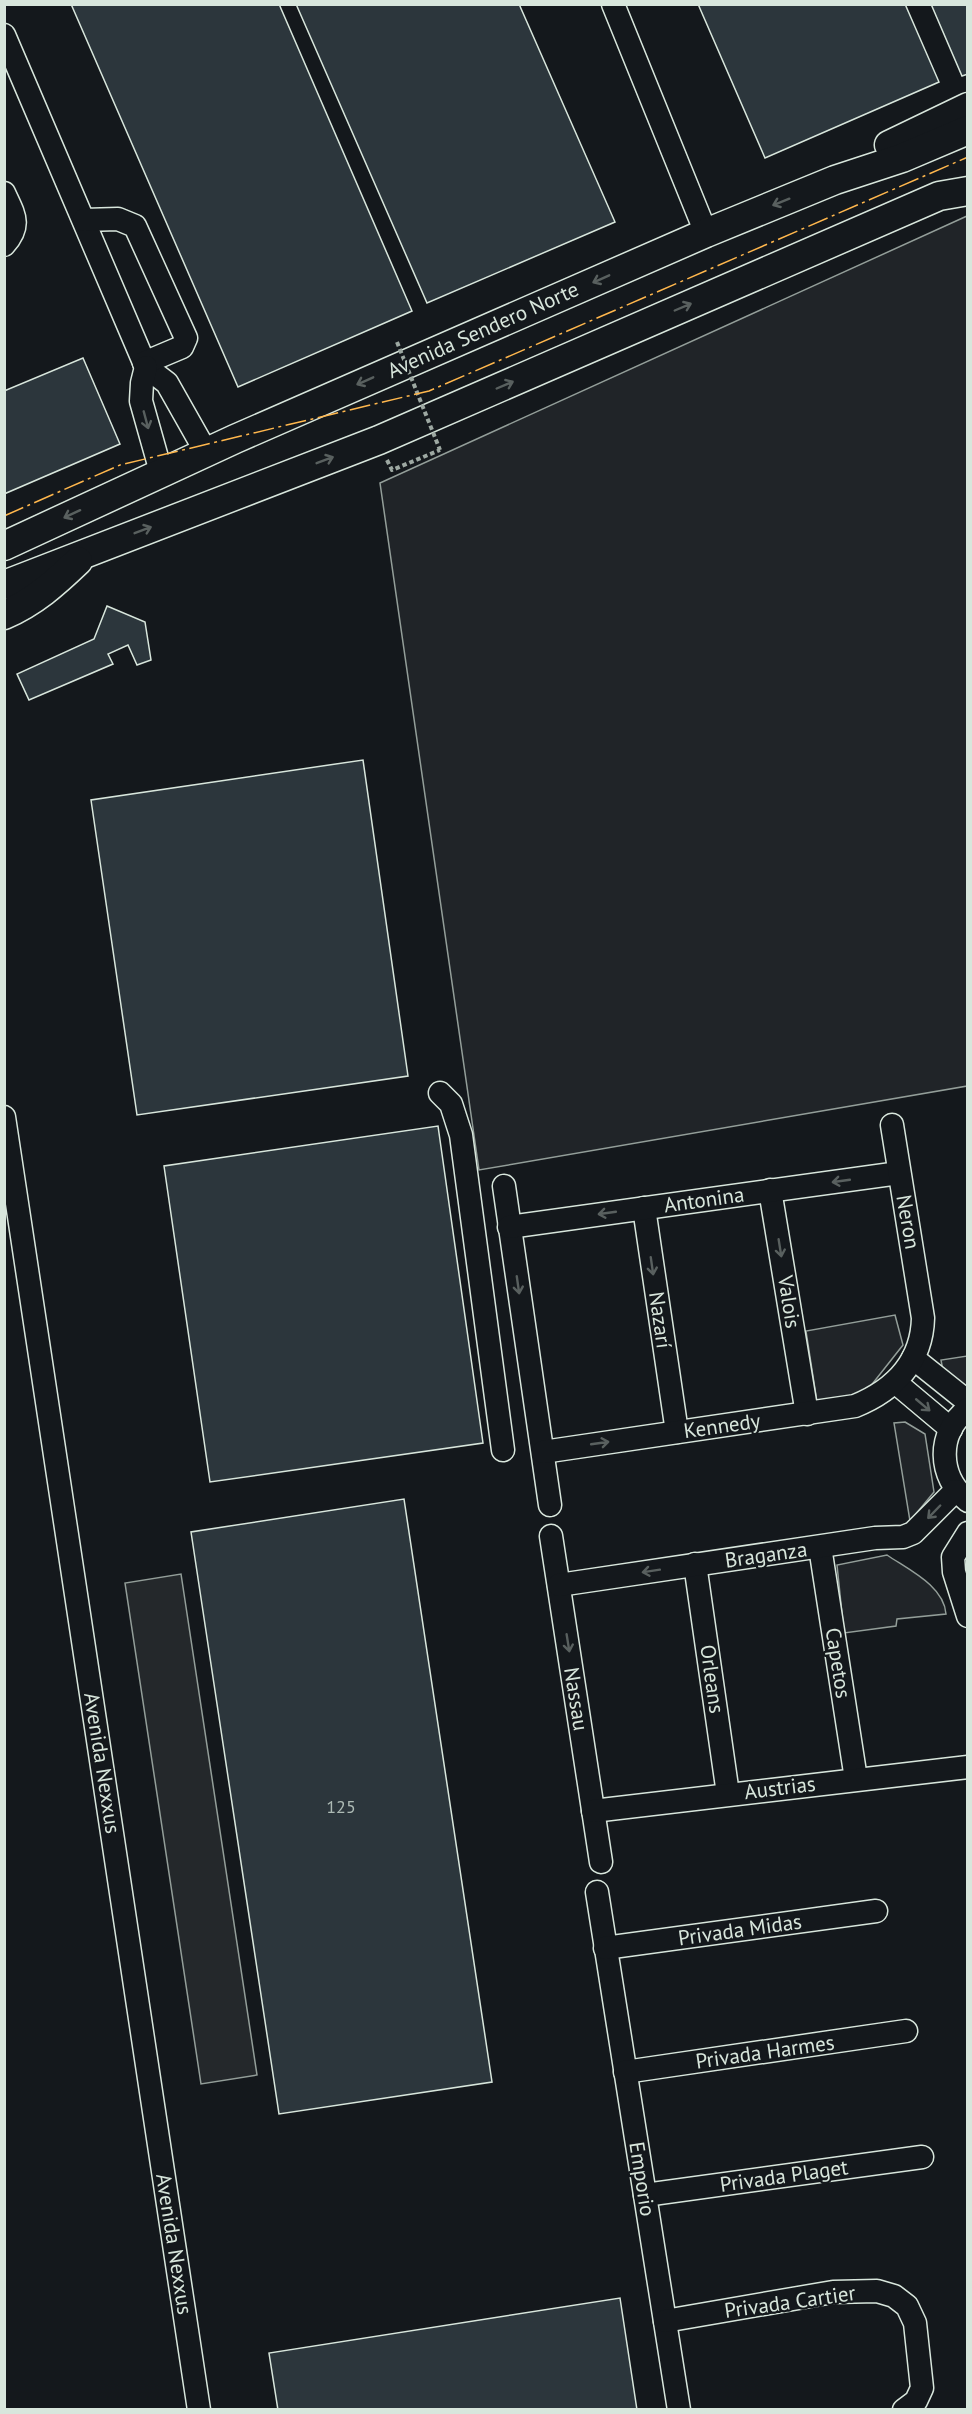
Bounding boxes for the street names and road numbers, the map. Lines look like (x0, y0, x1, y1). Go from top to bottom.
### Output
street label: Avenida Sendero Norte (383, 275, 583, 384)
street label: Antonina (662, 1181, 746, 1219)
street label: Neron (890, 1193, 927, 1251)
street label: Valois (772, 1273, 807, 1330)
street label: Nazarí (643, 1290, 678, 1350)
street label: Kennedy (682, 1407, 762, 1444)
street label: Braganza (723, 1535, 809, 1574)
street label: Capetos (820, 1626, 857, 1700)
street label: Orleans (694, 1643, 731, 1715)
street label: Nassau (558, 1665, 595, 1733)
street label: Avenida Nexxus (78, 1691, 127, 1835)
street label: Austrias (743, 1770, 817, 1805)
street label: Privada Midas (676, 1907, 803, 1952)
street label: Privada Harmes (694, 2028, 836, 2075)
street label: Emporio (623, 2140, 662, 2218)
street label: Privada Plaget (718, 2153, 850, 2198)
street label: Avenida Nexxus (150, 2172, 199, 2316)
street label: Privada Cartier (723, 2279, 857, 2324)

